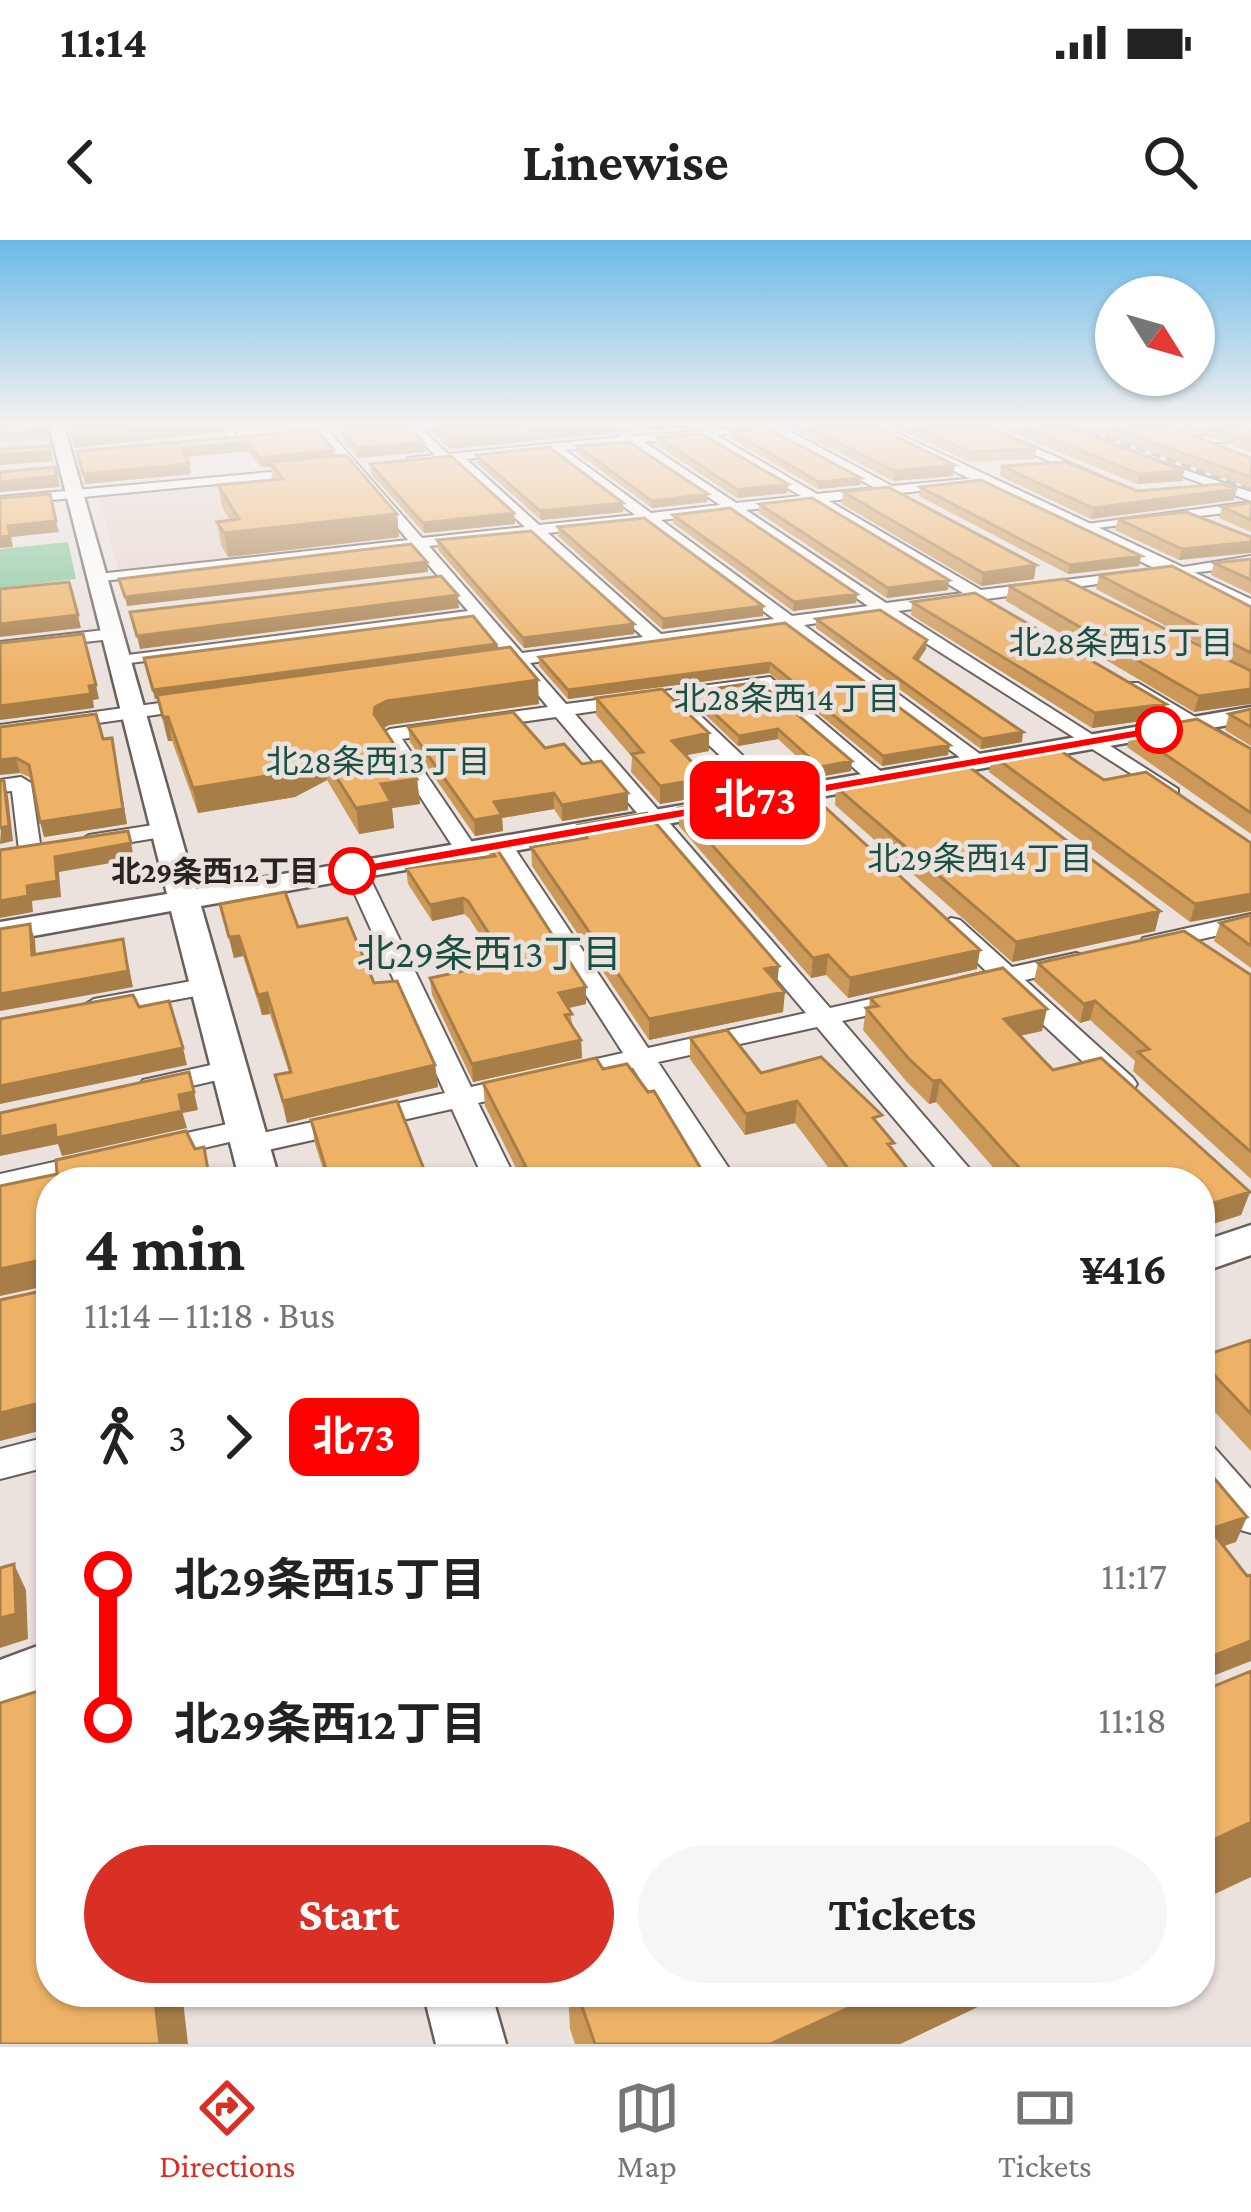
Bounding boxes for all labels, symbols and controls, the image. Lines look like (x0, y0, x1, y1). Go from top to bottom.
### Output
text: 11:14 (60, 17, 147, 67)
icon: back (48, 129, 114, 195)
icon: search (1137, 129, 1203, 195)
text: Linewise (522, 132, 729, 192)
north arrow (1095, 276, 1215, 396)
map controls (1095, 276, 1215, 396)
district label: 北28条西15丁目 (1008, 624, 1234, 661)
district label: 北28条西14丁目 (674, 680, 900, 717)
unlabelled marker (1137, 708, 1181, 752)
district label: 北28条西13丁目 (265, 743, 491, 780)
line badge: 北73 (686, 761, 824, 839)
text: 北73 (714, 776, 796, 823)
district label: 北29条西14丁目 (867, 840, 1093, 877)
marker: 北29条西12丁目 (330, 849, 374, 893)
place label: 北29条西12丁目 (111, 855, 319, 888)
district label: 北29条西13丁目 (357, 932, 621, 975)
text: 4 min (84, 1211, 245, 1284)
text: ¥416 (1080, 1244, 1167, 1294)
text: 11:14 – 11:18 · Bus (84, 1293, 335, 1336)
icon: walk (84, 1404, 150, 1470)
icon: forward (205, 1404, 271, 1470)
text: 北73 (313, 1413, 395, 1460)
text: 3 (168, 1416, 187, 1459)
text: 11:17 (1101, 1554, 1167, 1597)
text: 北29条西15丁目 (174, 1555, 485, 1605)
text: 11:18 (1098, 1698, 1167, 1741)
text: 北29条西12丁目 (174, 1699, 486, 1749)
button: Start (84, 1845, 614, 1983)
button: Tickets (638, 1845, 1167, 1983)
tab: Directions (159, 2075, 296, 2184)
tab: Map (614, 2075, 680, 2184)
tab: Tickets (998, 2075, 1092, 2184)

